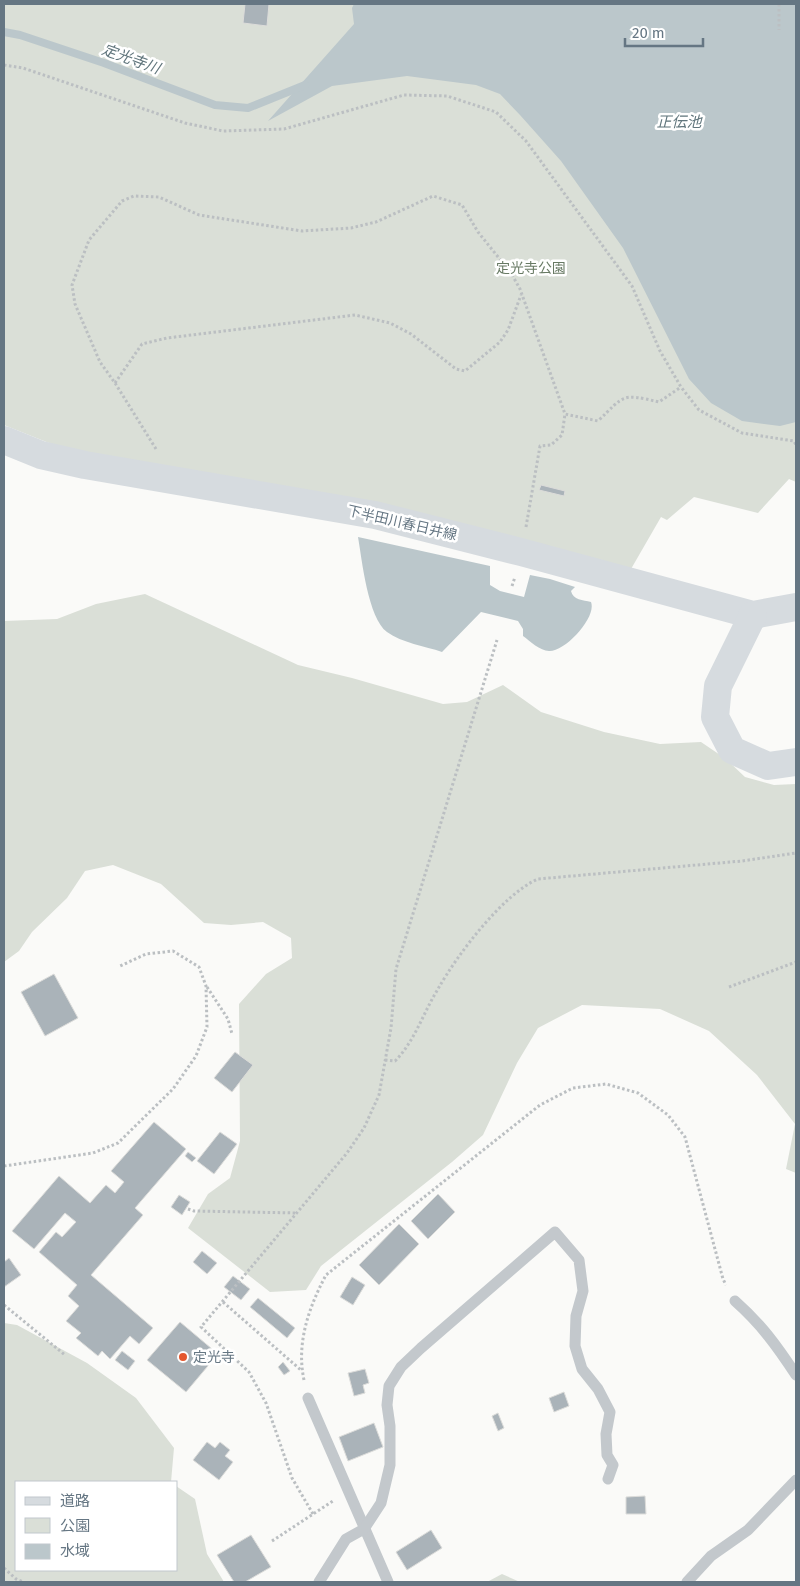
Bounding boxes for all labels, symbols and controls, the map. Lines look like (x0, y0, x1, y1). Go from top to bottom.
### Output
scale bar (625, 15, 702, 47)
text: 20 m (632, 24, 665, 42)
water label: 定光寺川 (100, 40, 164, 78)
water label: 正伝池 (656, 113, 703, 131)
park label: 定光寺公園 (496, 260, 566, 277)
street label: 下半田川春日井線 (346, 502, 458, 544)
place label: 定光寺 (193, 1349, 235, 1366)
marker: 定光寺 (177, 1351, 189, 1363)
legend (15, 1481, 178, 1571)
text: 道路 (60, 1492, 90, 1510)
text: 公園 (60, 1517, 90, 1535)
text: 水域 (60, 1542, 90, 1560)

